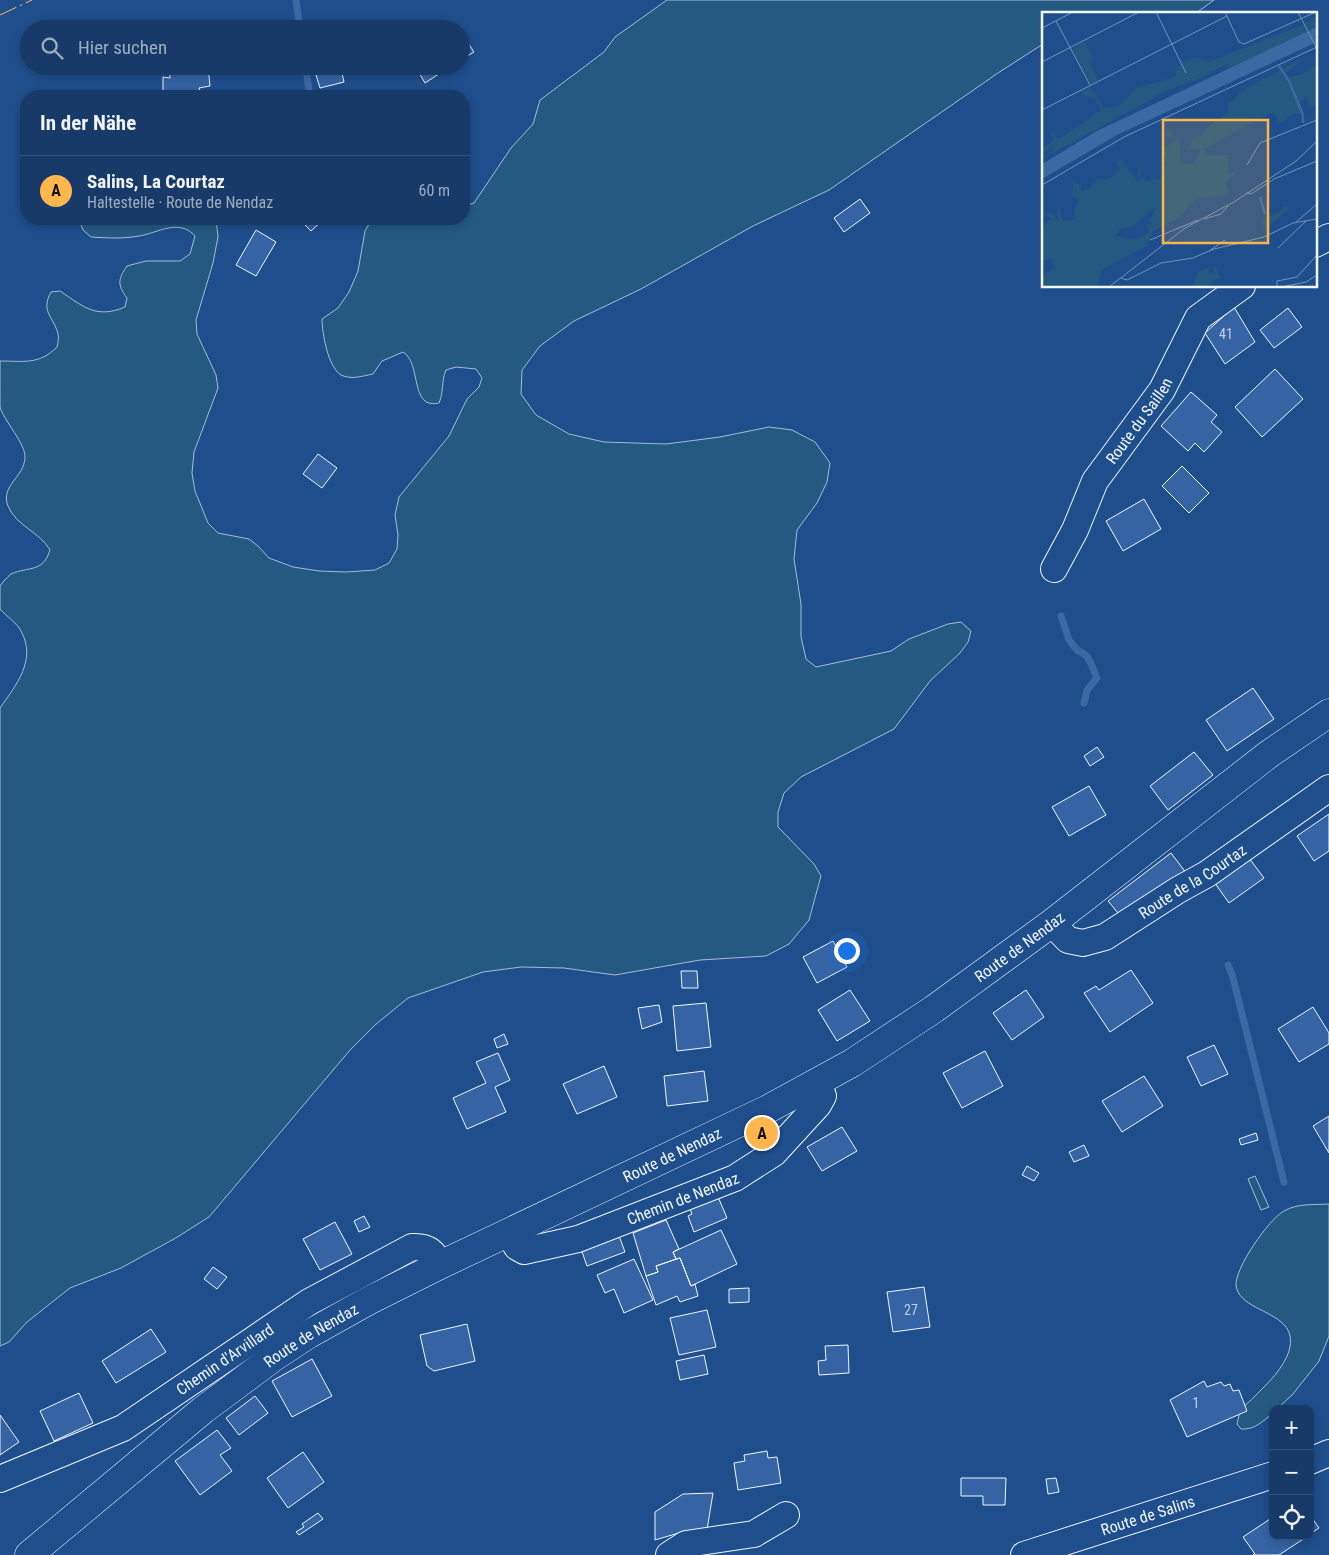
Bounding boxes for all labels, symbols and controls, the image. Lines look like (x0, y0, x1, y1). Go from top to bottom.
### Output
inset map (1042, 12, 1316, 288)
search box (20, 20, 470, 75)
icon: search (38, 34, 66, 62)
text: Hier suchen (78, 36, 167, 59)
text: In der Nähe (40, 111, 136, 135)
text: Salins, La Courtaz (87, 170, 225, 193)
text: A (51, 181, 61, 200)
text: 60 m (418, 181, 450, 200)
text: Haltestelle · Route de Nendaz (87, 193, 273, 212)
house number: 41 (1219, 326, 1233, 342)
street label: Route du Saillen (1102, 374, 1176, 467)
street label: Route de la Courtaz (1135, 840, 1250, 922)
street label: Route de Nendaz (971, 907, 1068, 986)
your location (834, 938, 860, 964)
pin: A (746, 1114, 778, 1152)
street label: Route de Nendaz (620, 1123, 724, 1186)
street label: Chemin de Nendaz (624, 1168, 741, 1229)
street label: Route de Nendaz (260, 1299, 361, 1371)
house number: 27 (904, 1302, 918, 1318)
street label: Chemin d'Arvillard (172, 1319, 277, 1399)
house number: 1 (1193, 1395, 1199, 1411)
map controls (1269, 1405, 1314, 1540)
button: + (1269, 1405, 1314, 1450)
button: − (1269, 1450, 1314, 1495)
street label: Route de Salins (1098, 1491, 1197, 1539)
button: locate (1269, 1495, 1314, 1540)

